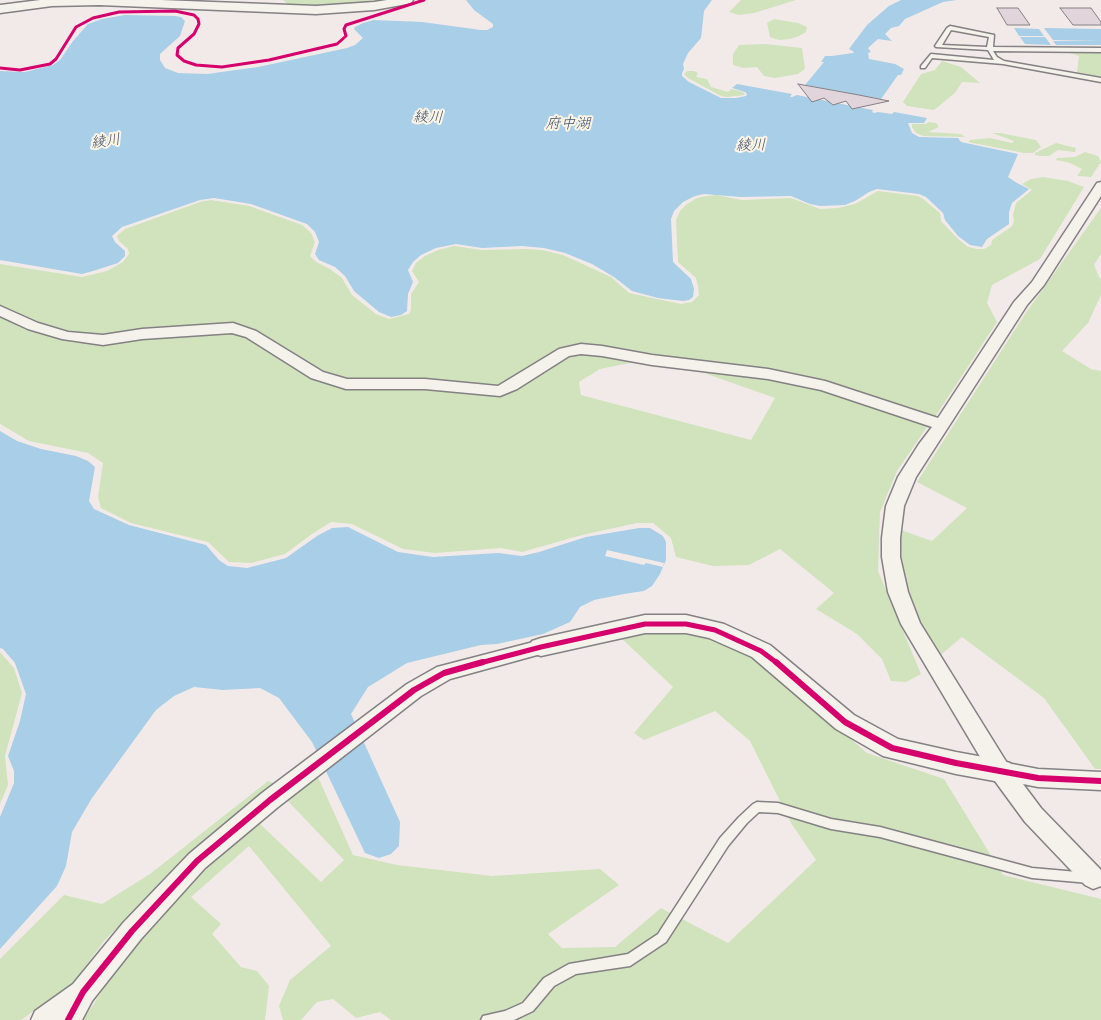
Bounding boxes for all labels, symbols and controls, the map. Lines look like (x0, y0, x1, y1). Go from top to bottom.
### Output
water label: 綾川 (413, 109, 443, 129)
water label: 府中湖 (546, 117, 590, 135)
water label: 綾川 (90, 132, 122, 154)
water label: 綾川 (736, 138, 766, 156)

